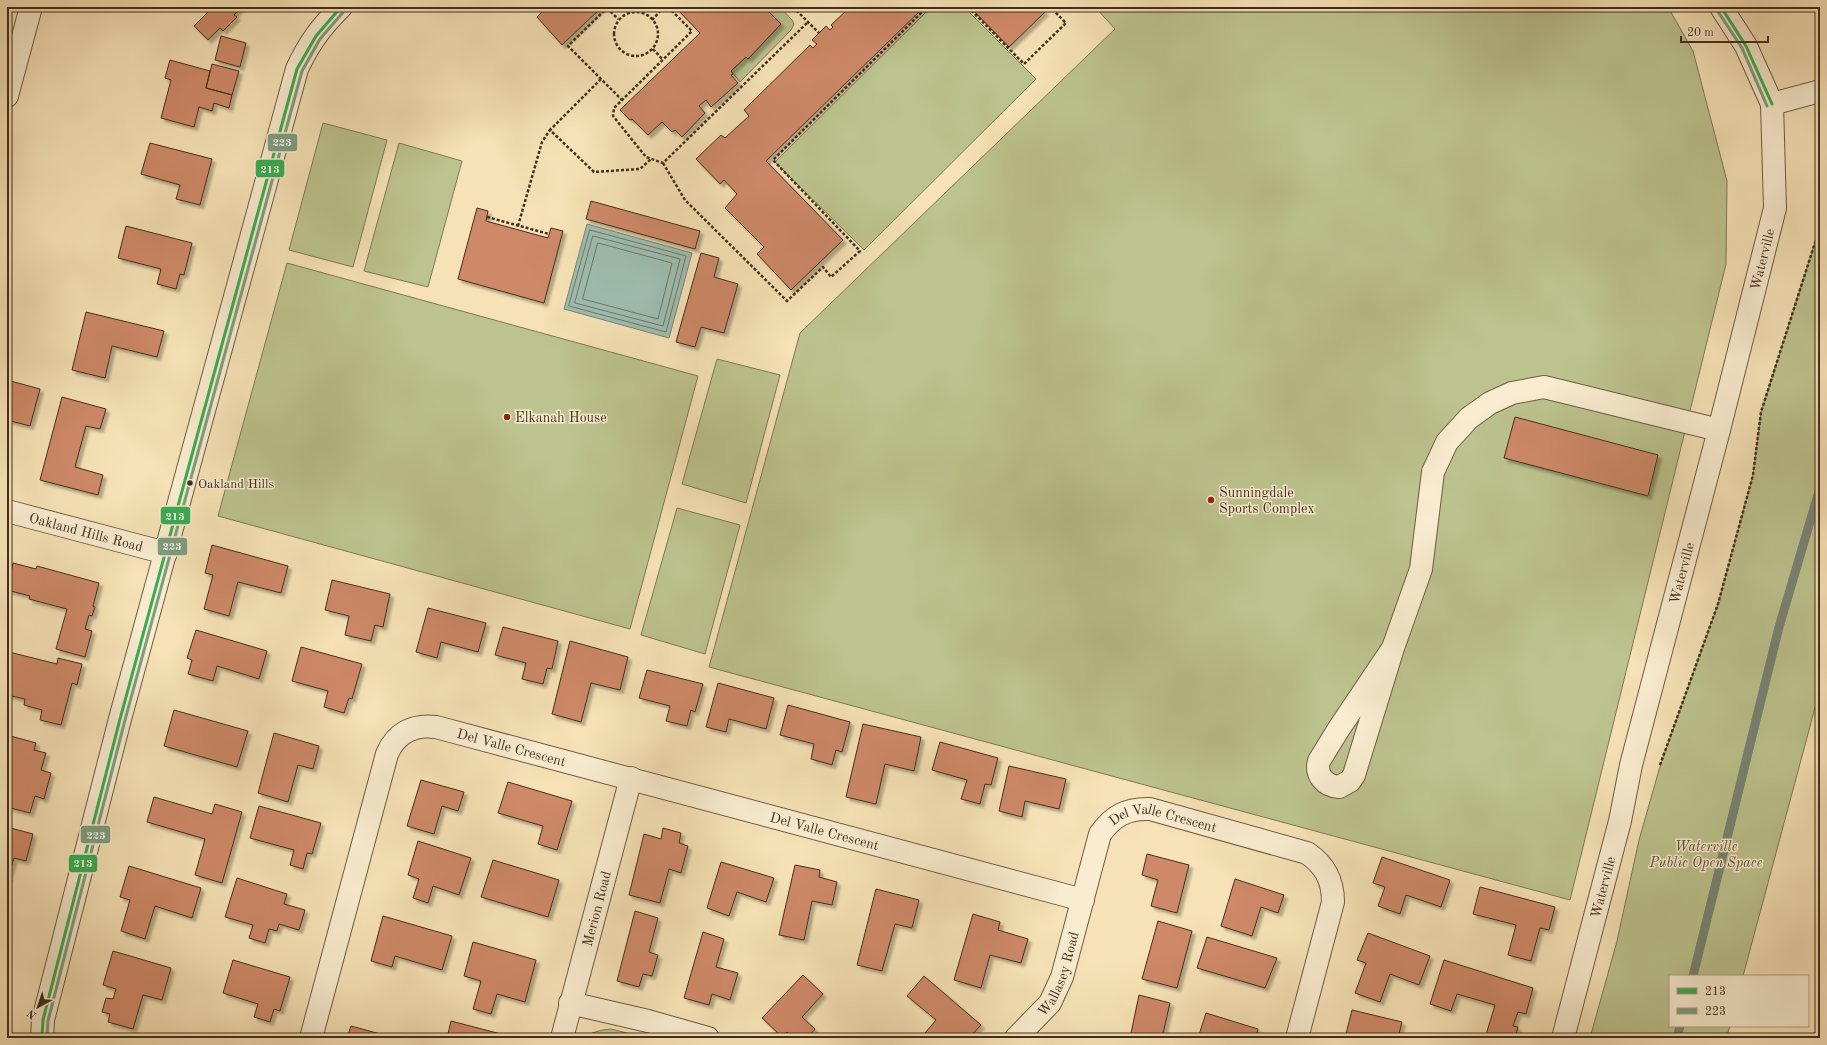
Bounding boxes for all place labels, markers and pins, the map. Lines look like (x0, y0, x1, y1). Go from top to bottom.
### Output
place label: Elkanah House (515, 411, 607, 425)
marker: Elkanah House (502, 412, 512, 422)
marker: Oakland Hills (185, 478, 195, 488)
place label: Oakland Hills (198, 478, 274, 491)
place label: Sunningdale Sports Complex (1219, 486, 1315, 516)
marker: Sunningdale Sports Complex (1206, 495, 1216, 505)

